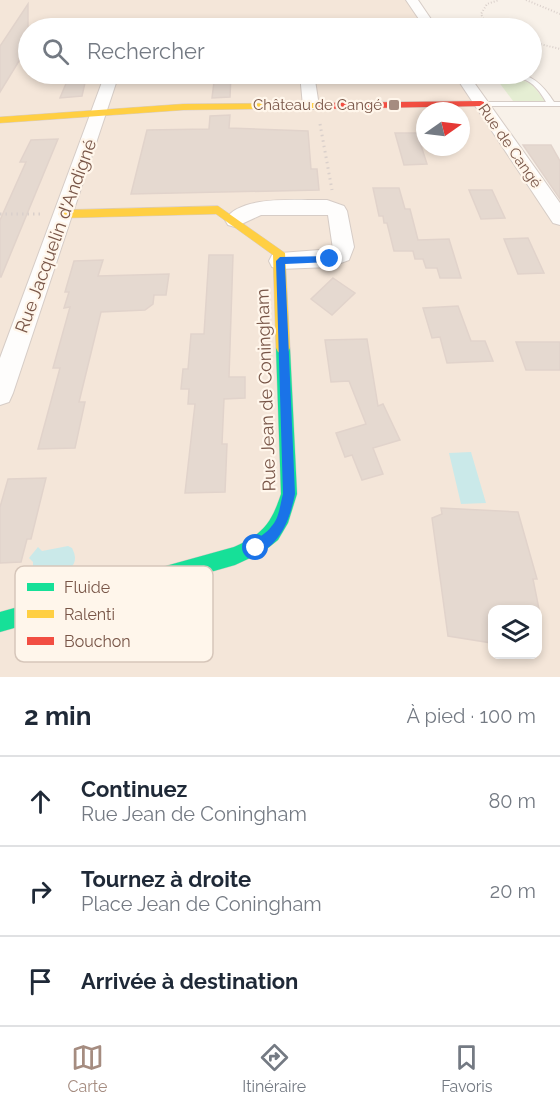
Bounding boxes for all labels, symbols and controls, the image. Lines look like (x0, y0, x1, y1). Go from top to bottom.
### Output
search box (18, 18, 542, 84)
icon: search (39, 35, 72, 68)
text: Rechercher (87, 38, 205, 64)
place label: Château de Cangé (253, 96, 382, 114)
marker: Château de Cangé (387, 98, 401, 112)
street label: Rue de Cangé (474, 101, 546, 192)
north arrow (416, 102, 470, 156)
street label: Rue Jacquelin d'Andigné (11, 136, 101, 336)
route end (316, 245, 342, 271)
street label: Rue Jean de Coningham (251, 288, 280, 492)
route start (242, 534, 268, 560)
legend (15, 566, 213, 662)
text: Fluide (64, 578, 110, 597)
text: Ralenti (64, 605, 115, 624)
map controls (488, 605, 542, 659)
button: layers (488, 605, 542, 659)
text: Bouchon (64, 632, 131, 651)
text: 2 min (24, 701, 91, 731)
text: À pied · 100 m (407, 704, 536, 728)
text: Continuez (81, 776, 187, 802)
icon: ahead (24, 785, 57, 818)
text: 80 m (488, 789, 536, 813)
text: Rue Jean de Coningham (81, 802, 307, 826)
text: Tournez à droite (81, 866, 251, 892)
icon: right (24, 875, 57, 908)
text: 20 m (490, 879, 536, 903)
text: Place Jean de Coningham (81, 892, 322, 916)
icon: arrive (24, 965, 57, 998)
text: Arrivée à destination (81, 968, 298, 994)
tab: Carte (67, 1041, 107, 1096)
tab: Itinéraire (242, 1041, 306, 1096)
tab: Favoris (441, 1041, 493, 1096)

